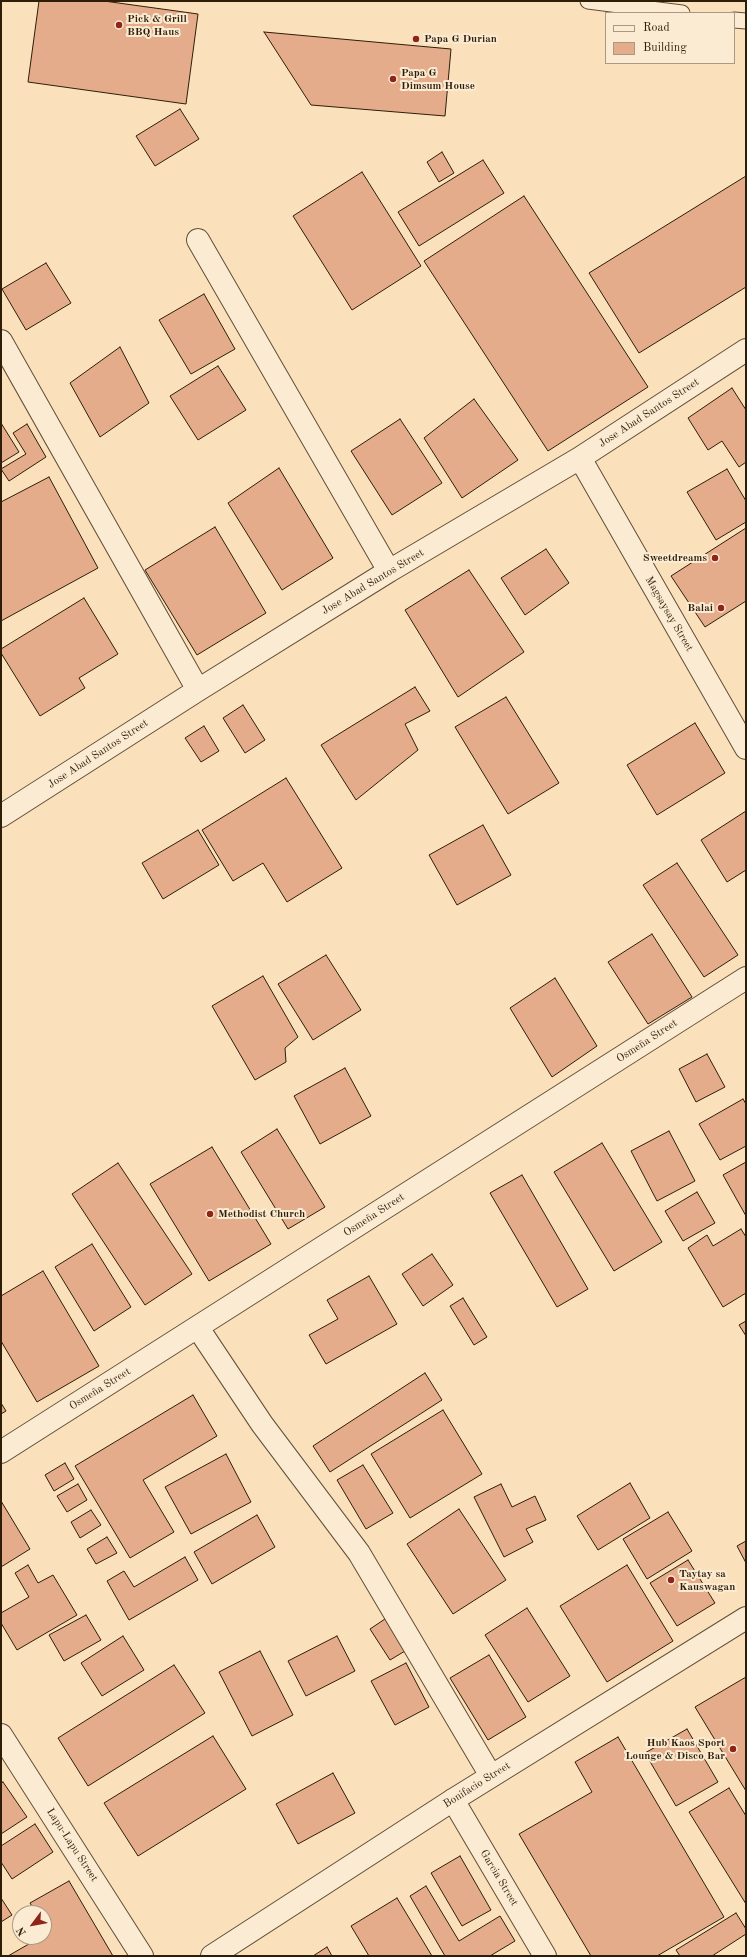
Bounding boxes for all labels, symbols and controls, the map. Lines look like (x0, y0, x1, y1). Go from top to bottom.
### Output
place label: Pick & Grill BBQ Haus (127, 12, 187, 38)
legend (605, 12, 735, 64)
marker: Pick & Grill BBQ Haus (114, 20, 124, 30)
text: Road (643, 22, 670, 34)
place label: Papa G Durian (424, 32, 497, 46)
marker: Papa G Durian (411, 34, 421, 44)
text: Building (643, 42, 687, 54)
place label: Papa G Dimsum House (401, 66, 475, 92)
marker: Papa G Dimsum House (388, 74, 398, 84)
street label: Jose Abad Santos Street (596, 376, 702, 450)
street label: Jose Abad Santos Street (319, 546, 427, 618)
place label: Sweetdreams (643, 551, 707, 565)
marker: Sweetdreams (710, 553, 720, 563)
street label: Magsaysay Street (642, 574, 696, 654)
place label: Balai (687, 601, 713, 615)
marker: Balai (716, 603, 726, 613)
street label: Jose Abad Santos Street (45, 717, 151, 791)
street label: Osmeña Street (614, 1016, 680, 1066)
street label: Osmeña Street (341, 1190, 407, 1240)
place label: Methodist Church (218, 1207, 305, 1221)
marker: Methodist Church (205, 1209, 215, 1219)
street label: Osmeña Street (67, 1365, 133, 1413)
place label: Taytay sa Kauswagan (679, 1567, 735, 1593)
marker: Taytay sa Kauswagan (666, 1575, 676, 1585)
place label: Hub Kaos Sport Lounge & Disco Bar (625, 1736, 725, 1762)
marker: Hub Kaos Sport Lounge & Disco Bar (728, 1744, 738, 1754)
street label: Bonifacio Street (441, 1759, 513, 1811)
street label: Lapu-Lapu Street (43, 1806, 101, 1884)
street label: Garcia Street (477, 1847, 521, 1909)
north arrow (12, 1905, 52, 1945)
text: N (15, 1925, 29, 1938)

